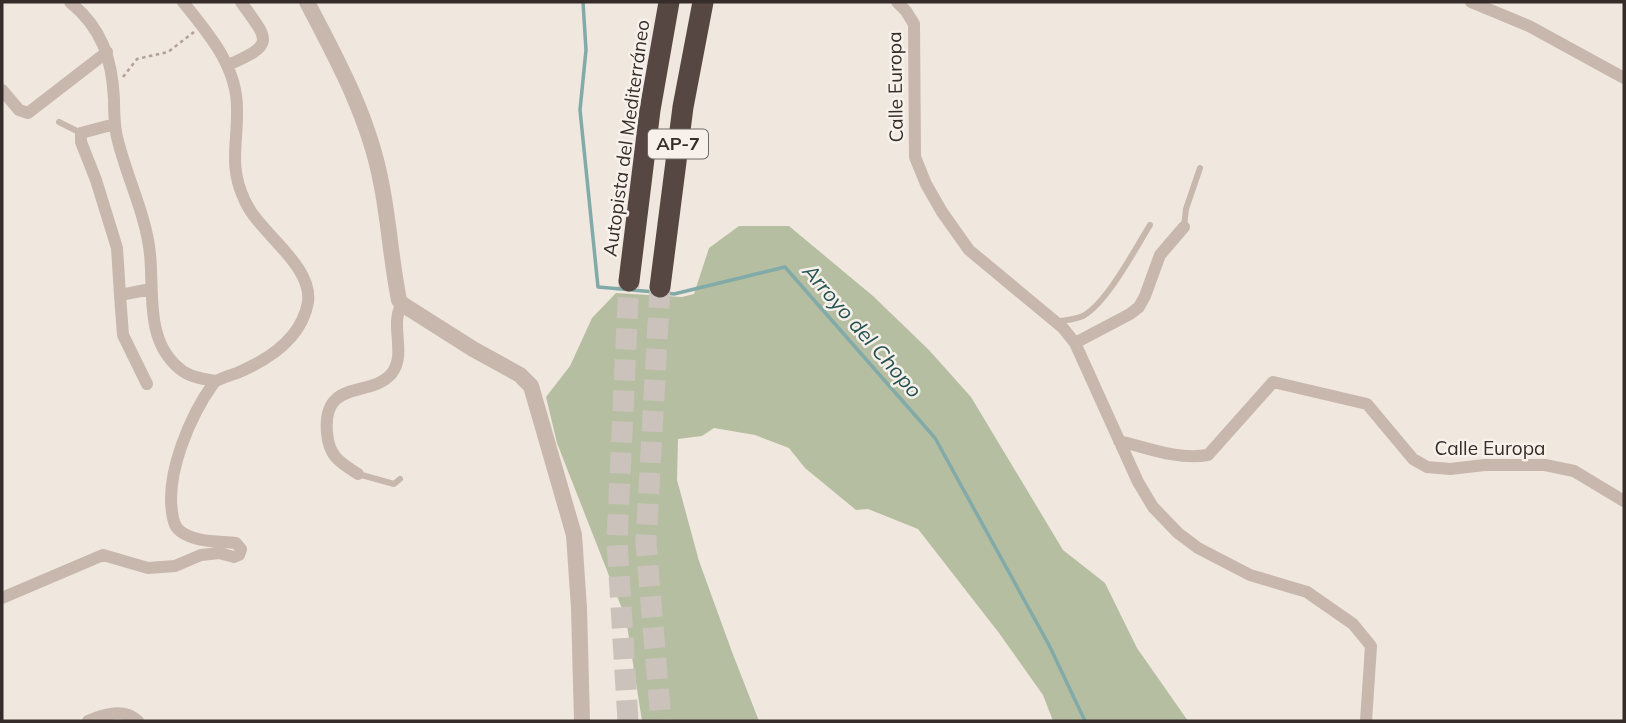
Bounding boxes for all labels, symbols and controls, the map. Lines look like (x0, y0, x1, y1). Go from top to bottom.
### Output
street label: Autopista del Mediterráneo (598, 18, 654, 258)
street label: Calle Europa (882, 31, 908, 143)
road number: AP-7 (648, 130, 708, 159)
water label: Arroyo del Chopo (797, 257, 928, 403)
street label: Calle Europa (1435, 436, 1545, 460)

